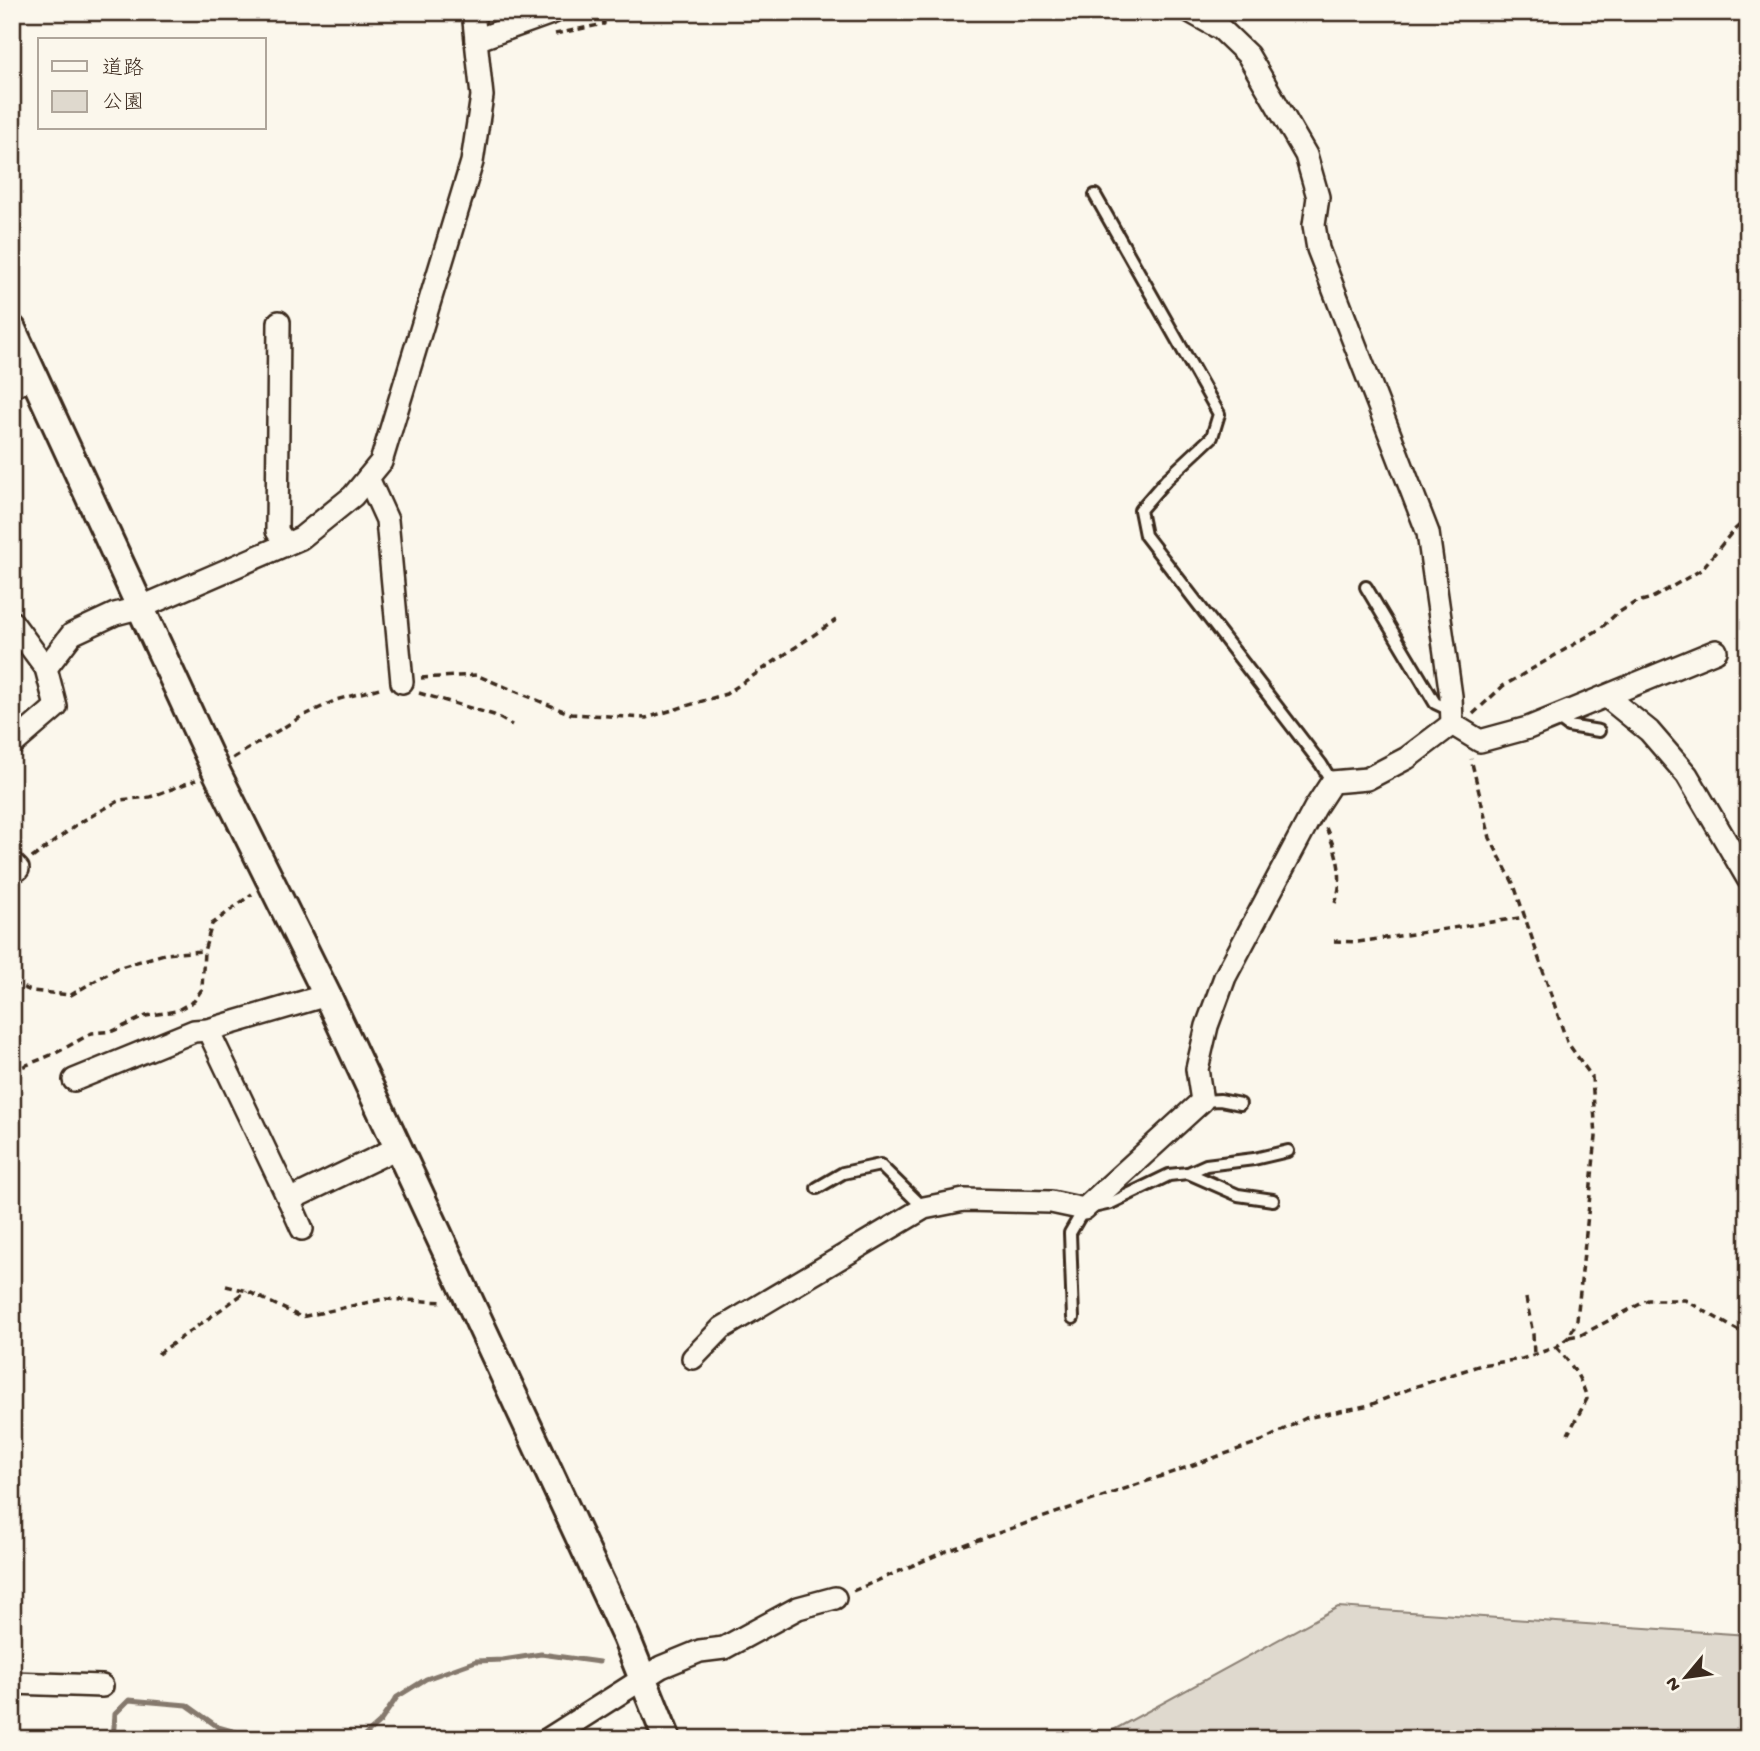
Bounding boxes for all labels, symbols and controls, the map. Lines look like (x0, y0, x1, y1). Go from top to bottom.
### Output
legend (38, 38, 266, 130)
text: 道路 (102, 57, 144, 83)
text: 公園 (102, 92, 144, 117)
north arrow (1652, 1642, 1722, 1712)
text: N (1661, 1673, 1687, 1695)

